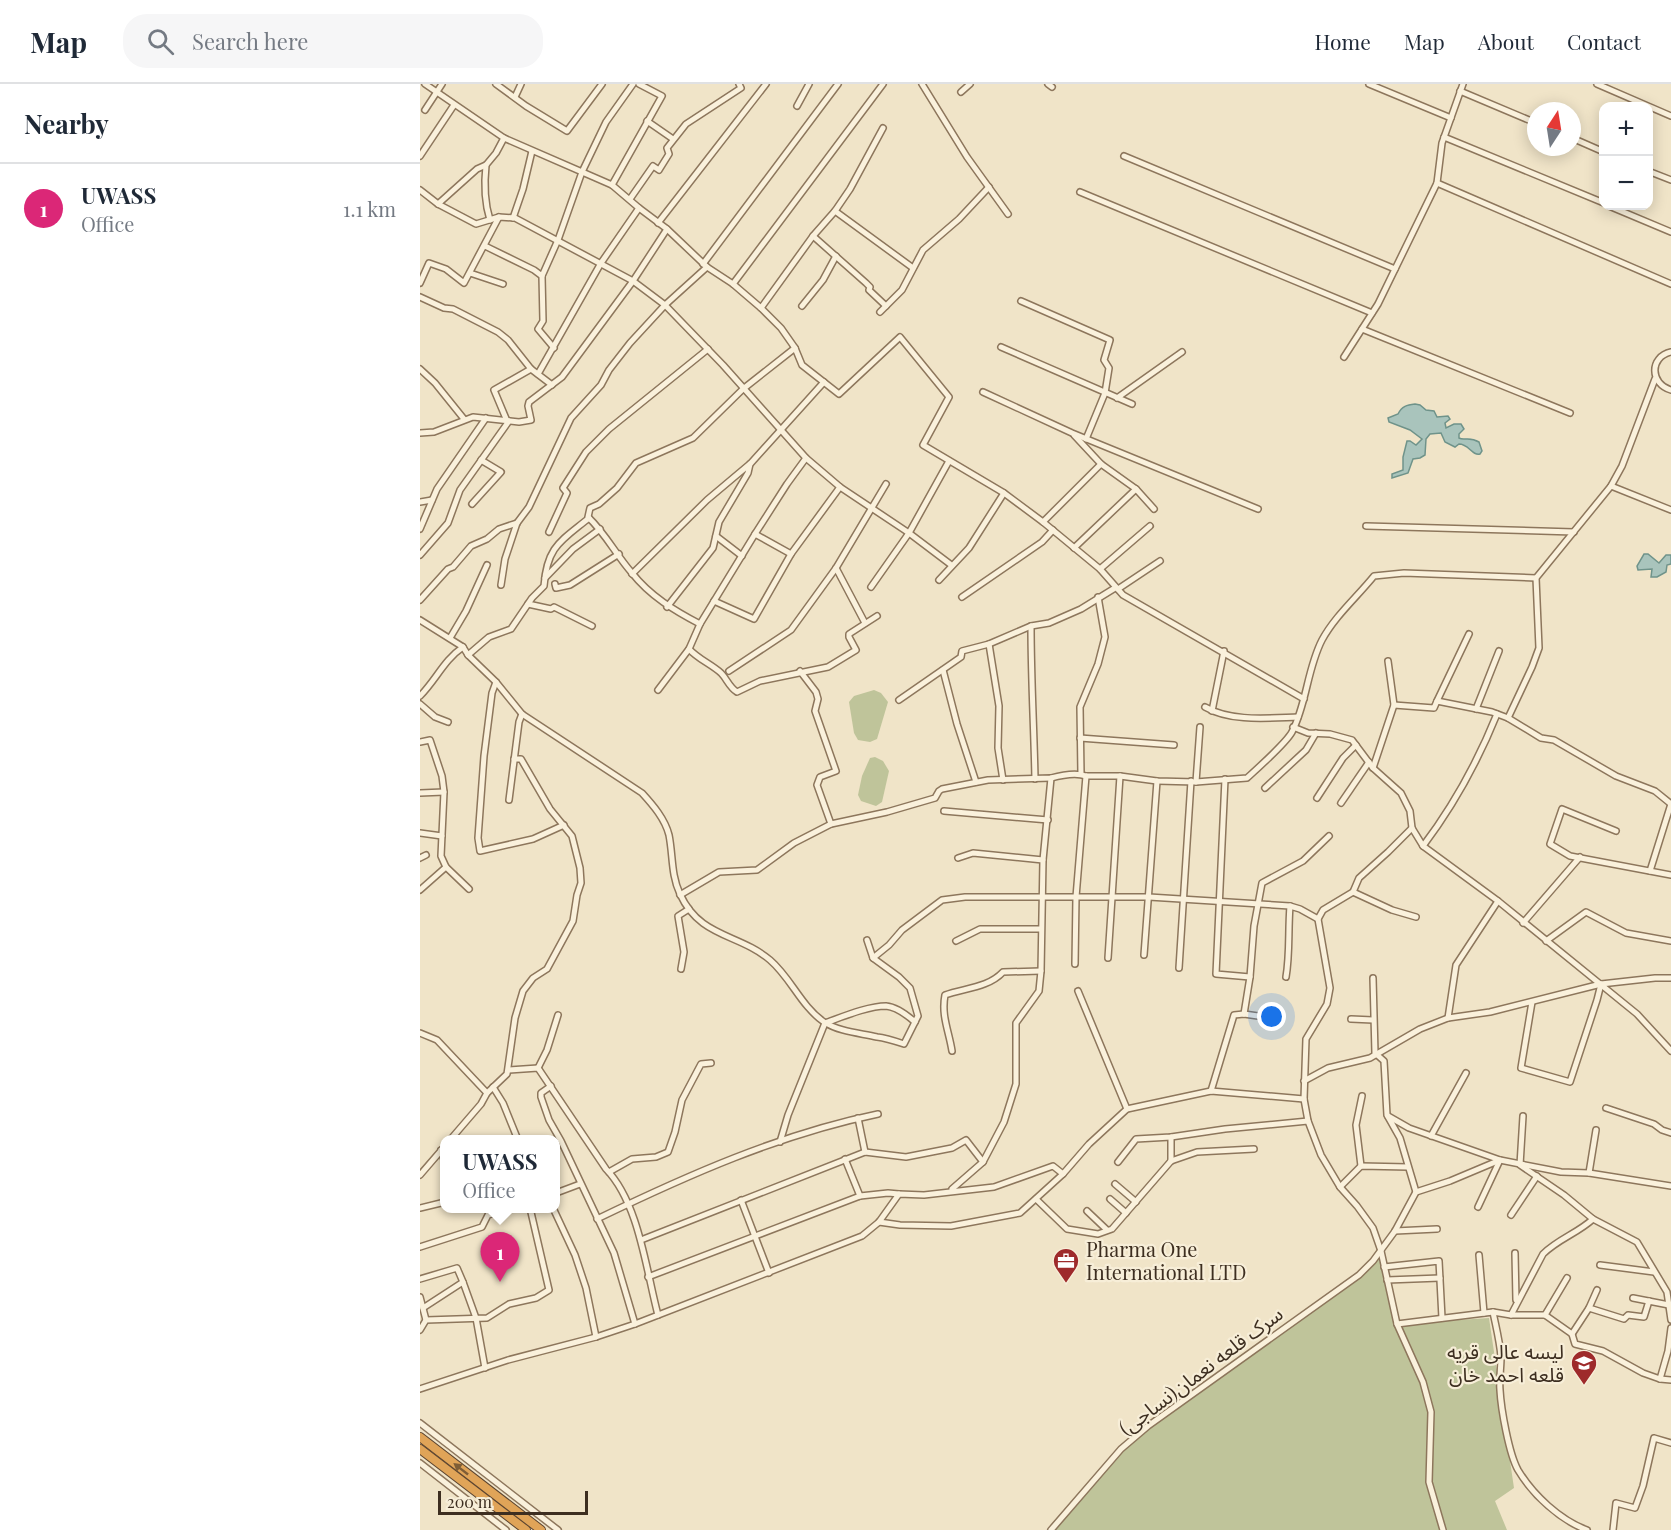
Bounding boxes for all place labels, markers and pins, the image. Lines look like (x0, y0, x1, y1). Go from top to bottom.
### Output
pin: 1 (480, 1232, 520, 1282)
place label: Pharma One International LTD (1086, 1235, 1246, 1285)
office icon: Pharma One International LTD (1051, 1246, 1081, 1284)
place label: لیسه عالی قریه قلعه احمد خان (1447, 1337, 1564, 1387)
school or university icon: لیسه عالی قریه قلعه احمد خان (1569, 1348, 1599, 1386)

